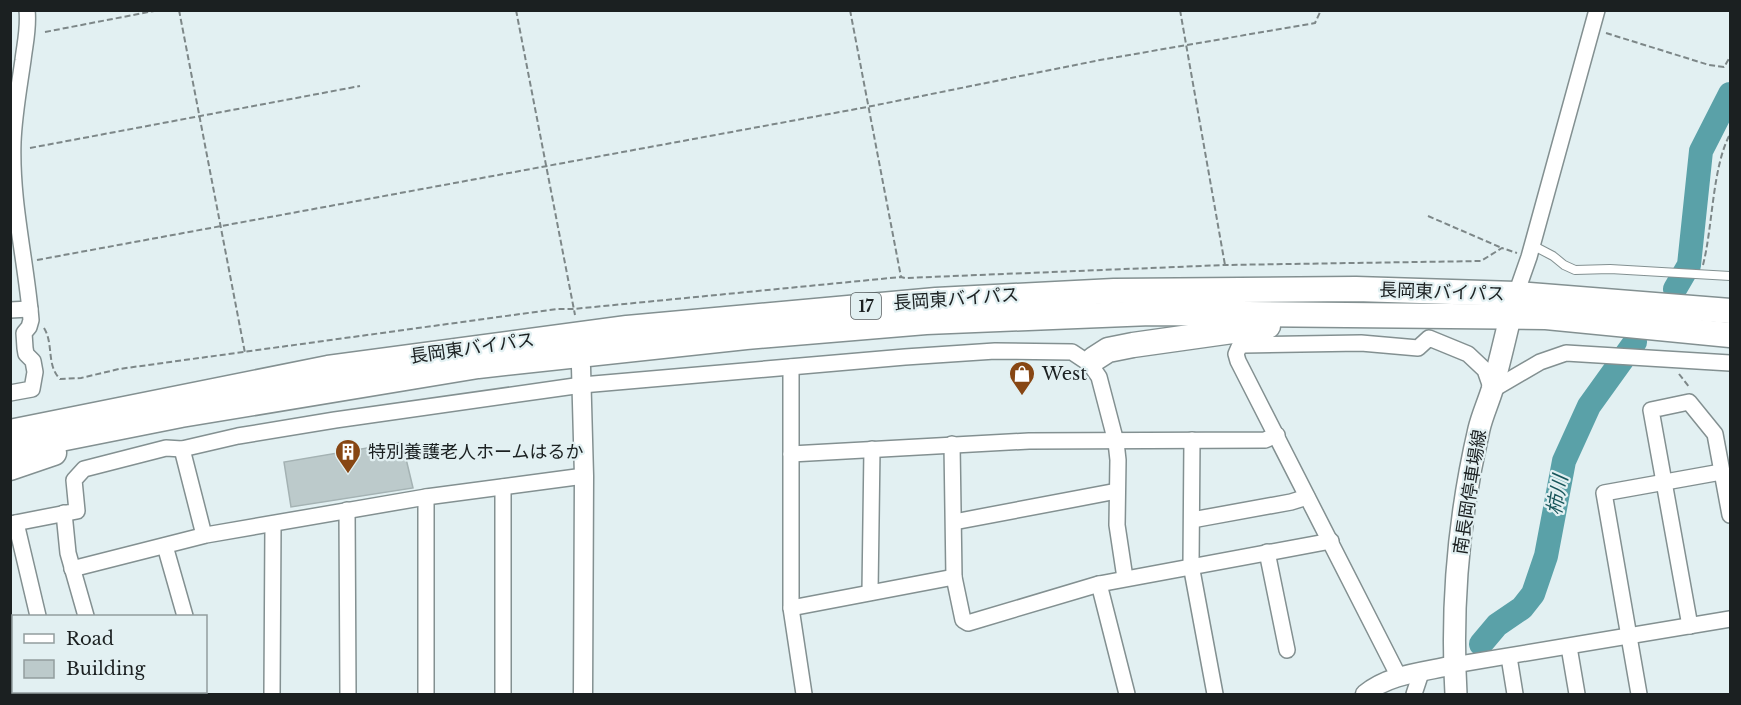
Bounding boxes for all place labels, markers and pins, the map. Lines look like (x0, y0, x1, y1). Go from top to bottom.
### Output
shop icon: West (1007, 359, 1037, 397)
place label: West (1041, 363, 1087, 385)
building icon: 特別養護老人ホームはるか (333, 437, 363, 475)
place label: 特別養護老人ホームはるか (368, 441, 583, 463)

